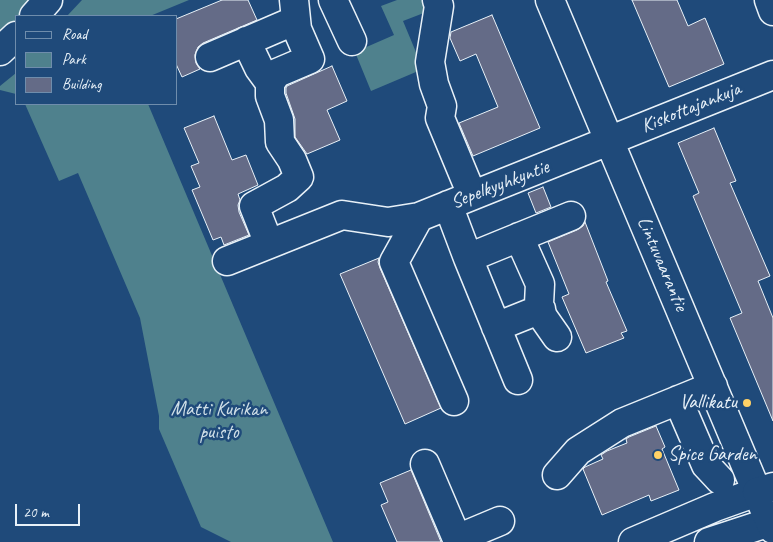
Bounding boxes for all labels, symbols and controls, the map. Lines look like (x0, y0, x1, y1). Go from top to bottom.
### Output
legend (15, 15, 178, 105)
text: Road (62, 25, 87, 44)
text: Park (62, 50, 86, 69)
text: Building (62, 75, 101, 94)
street label: Kiskottajankuja (638, 77, 744, 139)
street label: Sepelkyyhkyntie (447, 155, 553, 215)
street label: Lintuvaarantie (631, 213, 693, 315)
place label: Vallikatu (679, 391, 737, 415)
marker: Vallikatu (741, 397, 753, 409)
park label: Matti Kurikan puisto (171, 398, 267, 445)
place label: Spice Garden (668, 443, 756, 467)
marker: Spice Garden (652, 449, 664, 461)
scale bar (18, 494, 82, 526)
text: 20 m (23, 503, 49, 522)

